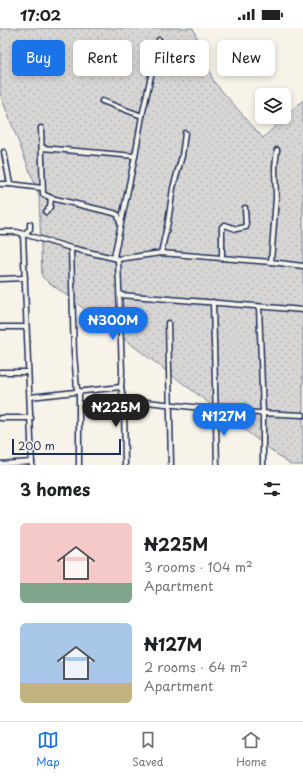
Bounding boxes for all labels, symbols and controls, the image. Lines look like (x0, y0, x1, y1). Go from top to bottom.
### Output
text: 17:02 (20, 3, 61, 26)
chip: Buy (12, 40, 65, 76)
chip: Rent (73, 40, 132, 76)
chip: Filters (140, 40, 209, 76)
chip: New (217, 40, 275, 76)
map controls (255, 88, 291, 124)
button: layers (255, 88, 291, 124)
pin: ₦300M (85, 307, 141, 341)
text: ₦300M (88, 310, 138, 329)
pin: ₦225M (88, 394, 144, 428)
text: ₦225M (91, 397, 141, 416)
pin: ₦127M (196, 403, 252, 437)
text: ₦127M (202, 406, 246, 425)
scale bar (12, 437, 121, 456)
text: 200 m (18, 437, 55, 454)
text: 3 homes (20, 476, 90, 502)
icon: filters (261, 478, 283, 500)
text: ₦225M (144, 531, 208, 557)
icon: home (52, 539, 100, 587)
text: 3 rooms · 104 m² (144, 557, 253, 576)
text: Apartment (144, 576, 213, 595)
text: ₦127M (144, 631, 202, 657)
icon: home (52, 639, 100, 687)
text: 2 rooms · 64 m² (144, 657, 248, 676)
text: Apartment (144, 676, 213, 695)
tab: Map (36, 729, 60, 770)
tab: Saved (132, 729, 164, 770)
tab: Home (236, 729, 267, 770)

